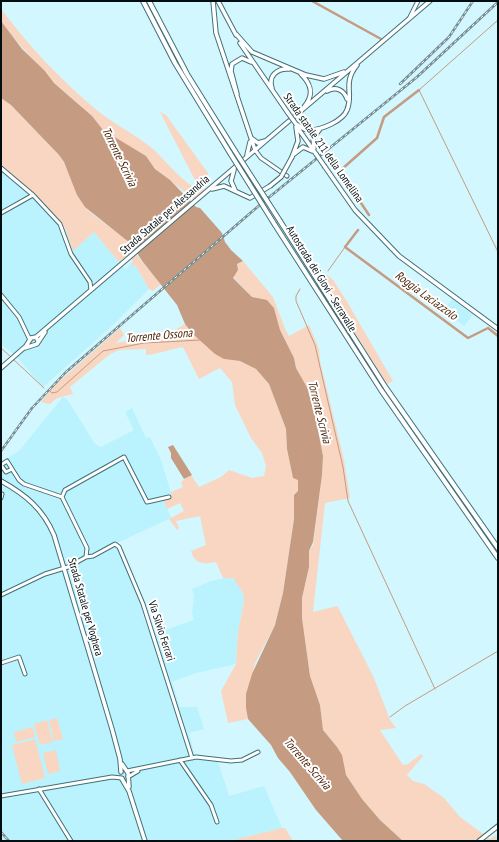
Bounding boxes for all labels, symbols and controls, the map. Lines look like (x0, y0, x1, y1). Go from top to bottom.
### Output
street label: Strada statale 211 della Lomellina (280, 91, 366, 205)
water label: Torrente Scrivia (98, 125, 140, 189)
street label: Strada Statale per Alessandria (118, 173, 212, 257)
street label: Autostrada dei Giovi - Serravalle (283, 224, 359, 334)
water label: Roggia Laciazzolo (392, 269, 460, 323)
water label: Torrente Ossona (125, 326, 193, 346)
water label: Torrente Scrivia (304, 379, 334, 445)
street label: Strada Statale per Voghera (65, 557, 105, 657)
street label: Via Silvio Ferrari (145, 599, 177, 663)
water label: Torrente Scrivia (281, 735, 333, 793)

